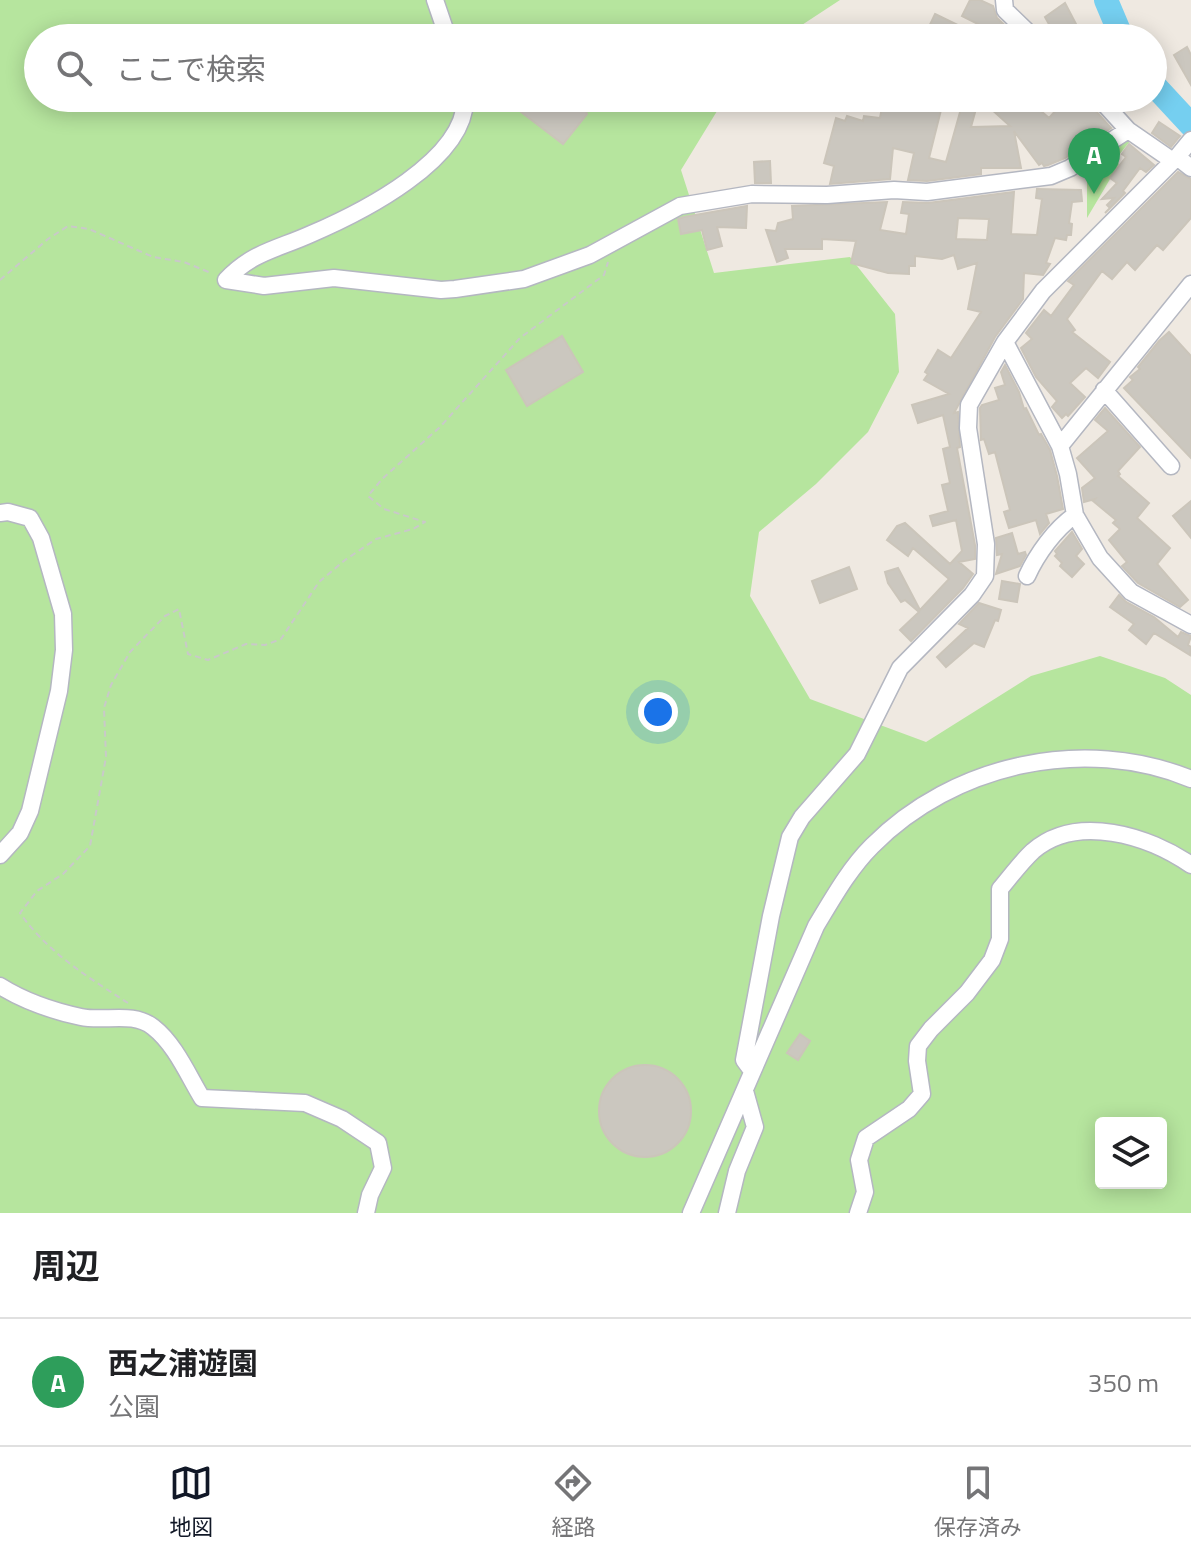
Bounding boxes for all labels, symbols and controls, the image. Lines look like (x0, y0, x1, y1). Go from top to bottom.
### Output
search box (24, 24, 1167, 112)
icon: search (52, 46, 96, 90)
text: ここで検索 (116, 46, 266, 92)
pin: A (1068, 128, 1120, 194)
your location (638, 692, 678, 732)
map controls (1095, 1117, 1167, 1189)
button: layers (1095, 1117, 1167, 1189)
text: 周辺 (32, 1239, 100, 1291)
text: 西之浦遊園 (108, 1340, 258, 1386)
text: A (50, 1363, 66, 1402)
text: 350 m (1088, 1363, 1159, 1402)
text: 公園 (108, 1387, 160, 1426)
tab: 地図 (169, 1461, 213, 1544)
tab: 経路 (551, 1461, 596, 1544)
tab: 保存済み (934, 1461, 1022, 1544)

